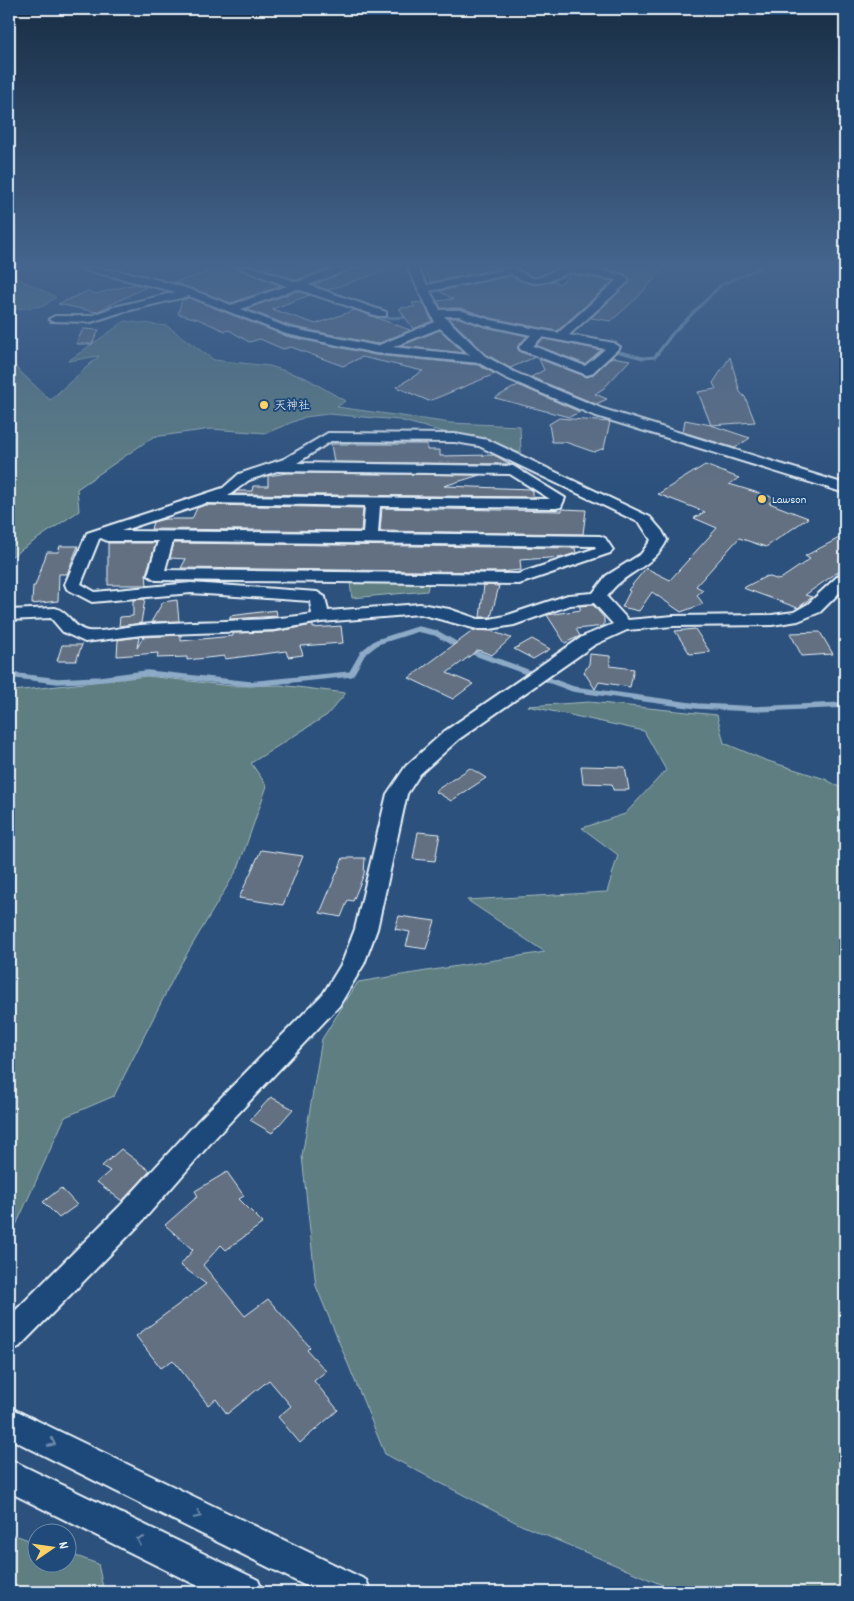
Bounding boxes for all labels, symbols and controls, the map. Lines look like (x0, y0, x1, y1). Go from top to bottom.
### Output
place label: 天神社 (274, 398, 310, 415)
marker: 天神社 (258, 399, 270, 411)
place label: Lawson (772, 492, 807, 509)
marker: Lawson (756, 493, 768, 505)
one-way arrow (47, 1437, 56, 1447)
one-way arrow (193, 1509, 202, 1519)
north arrow (28, 1524, 78, 1574)
one-way arrow (136, 1536, 145, 1546)
text: N (52, 1540, 73, 1551)

